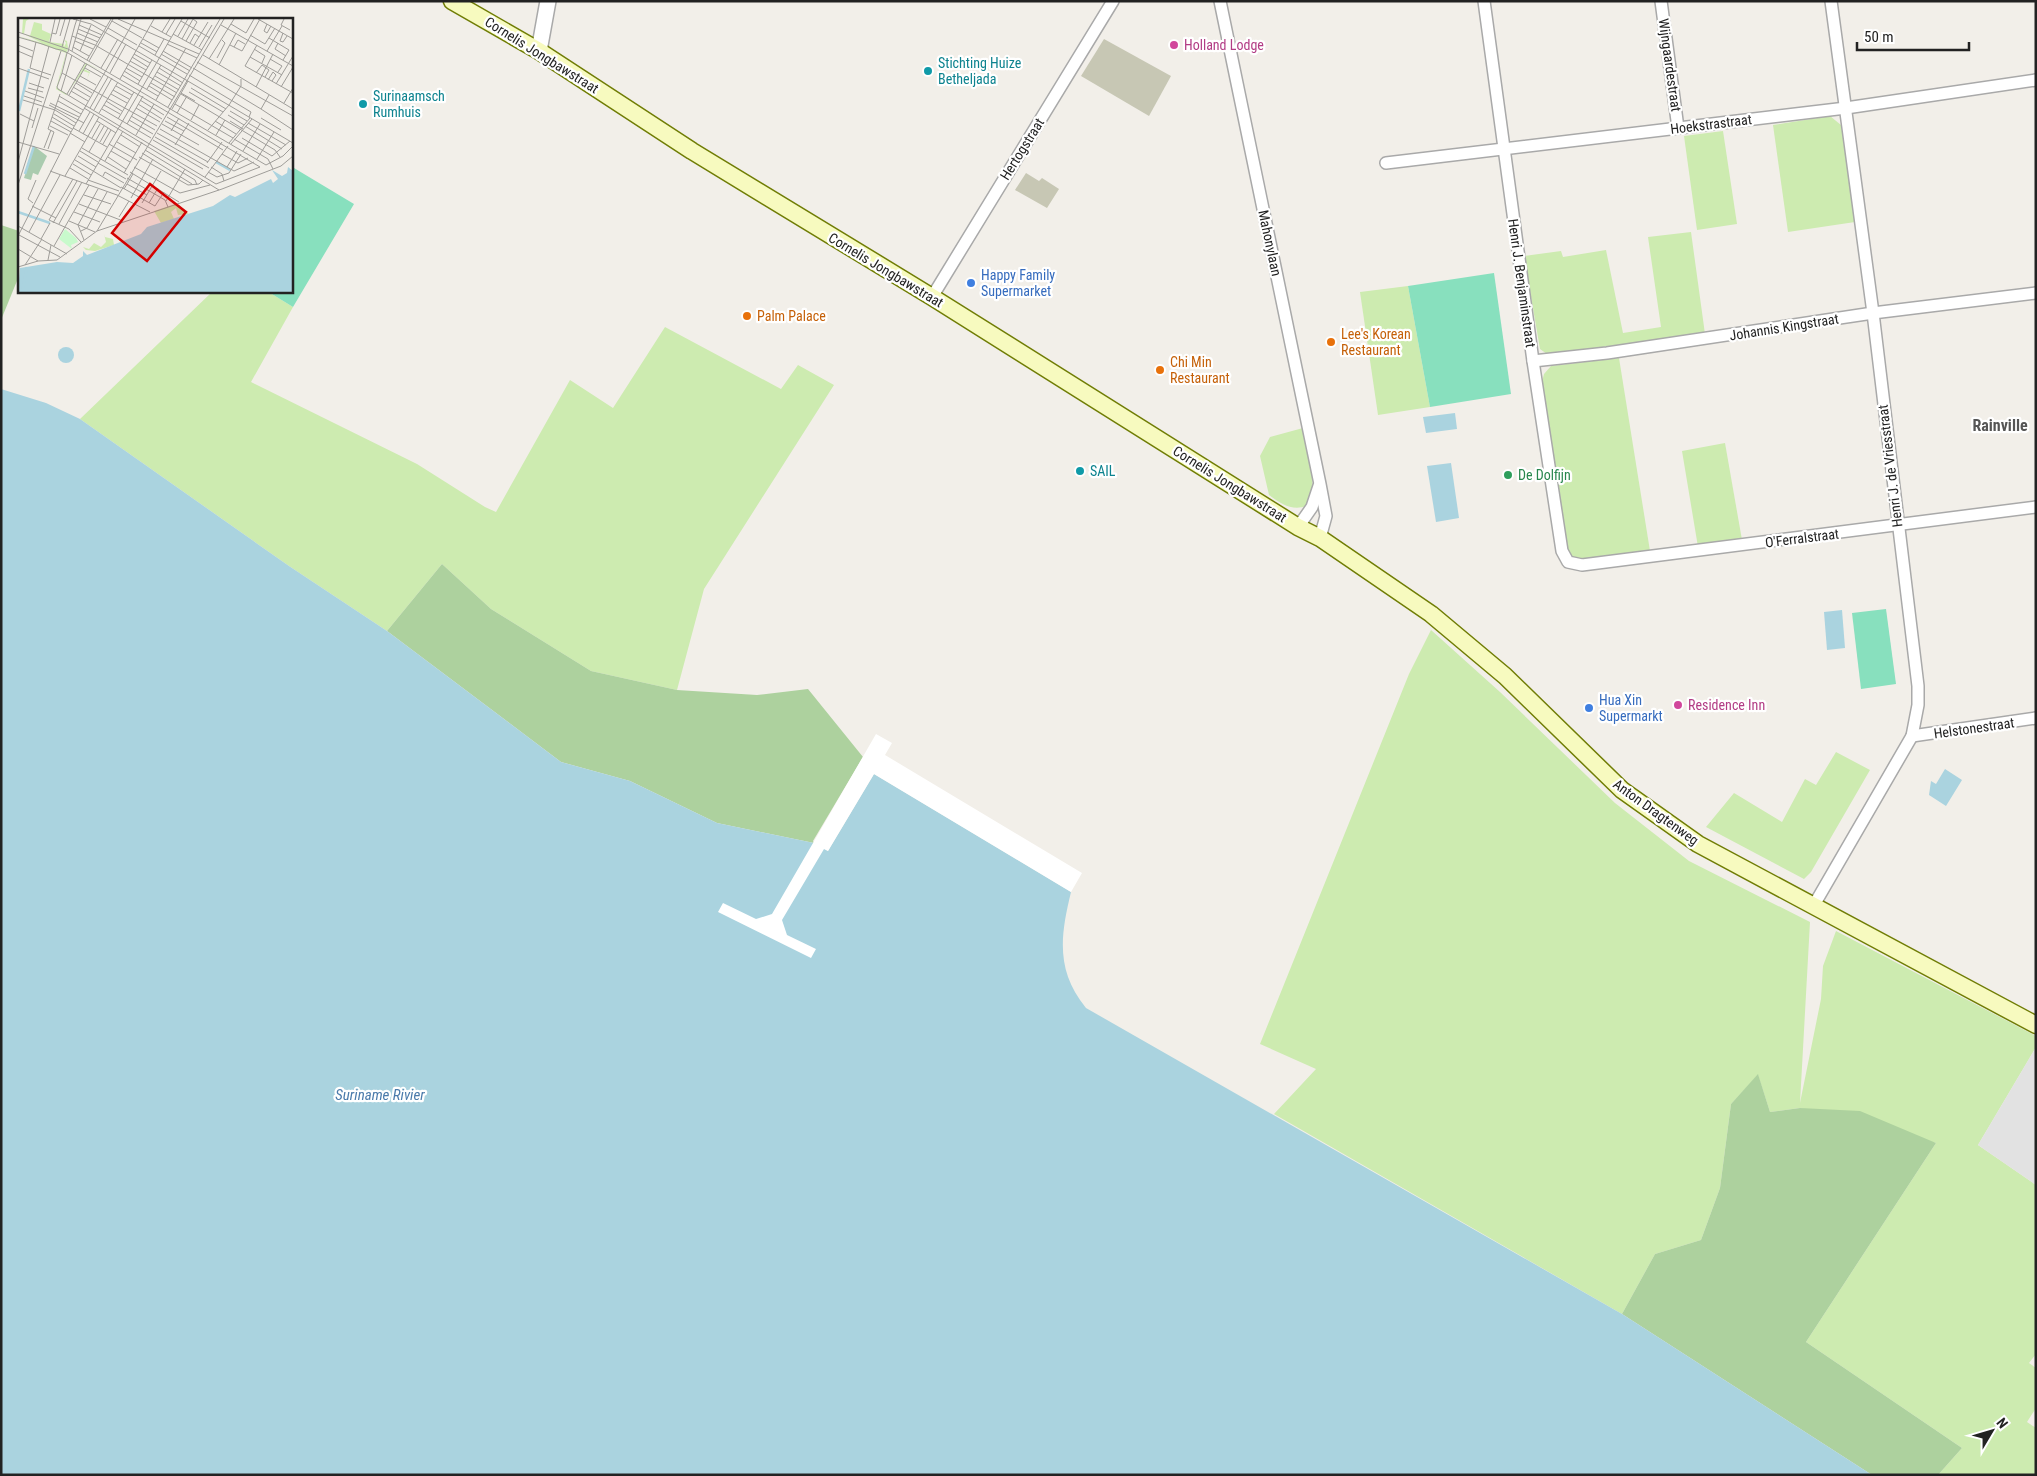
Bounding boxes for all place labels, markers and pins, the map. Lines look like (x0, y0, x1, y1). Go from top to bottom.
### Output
place label: Holland Lodge (1184, 37, 1264, 53)
marker: Holland Lodge (1168, 39, 1180, 51)
place label: Stichting Huize Betheljada (938, 55, 1022, 87)
marker: Stichting Huize Betheljada (922, 65, 934, 77)
place label: Surinaamsch Rumhuis (373, 88, 445, 120)
marker: Surinaamsch Rumhuis (357, 98, 369, 110)
place label: Happy Family Supermarket (981, 267, 1055, 299)
marker: Happy Family Supermarket (965, 277, 977, 289)
place label: Palm Palace (757, 308, 826, 324)
marker: Palm Palace (741, 310, 753, 322)
place label: Lee's Korean Restaurant (1341, 326, 1411, 358)
marker: Lee's Korean Restaurant (1325, 336, 1337, 348)
place label: Chi Min Restaurant (1170, 354, 1230, 386)
marker: Chi Min Restaurant (1154, 364, 1166, 376)
place label: SAIL (1090, 463, 1116, 479)
marker: SAIL (1074, 465, 1086, 477)
place label: De Dolfijn (1518, 467, 1571, 483)
marker: De Dolfijn (1502, 469, 1514, 481)
place label: Hua Xin Supermarkt (1599, 692, 1663, 724)
place label: Residence Inn (1688, 697, 1765, 713)
marker: Residence Inn (1672, 699, 1684, 711)
marker: Hua Xin Supermarkt (1583, 702, 1595, 714)

